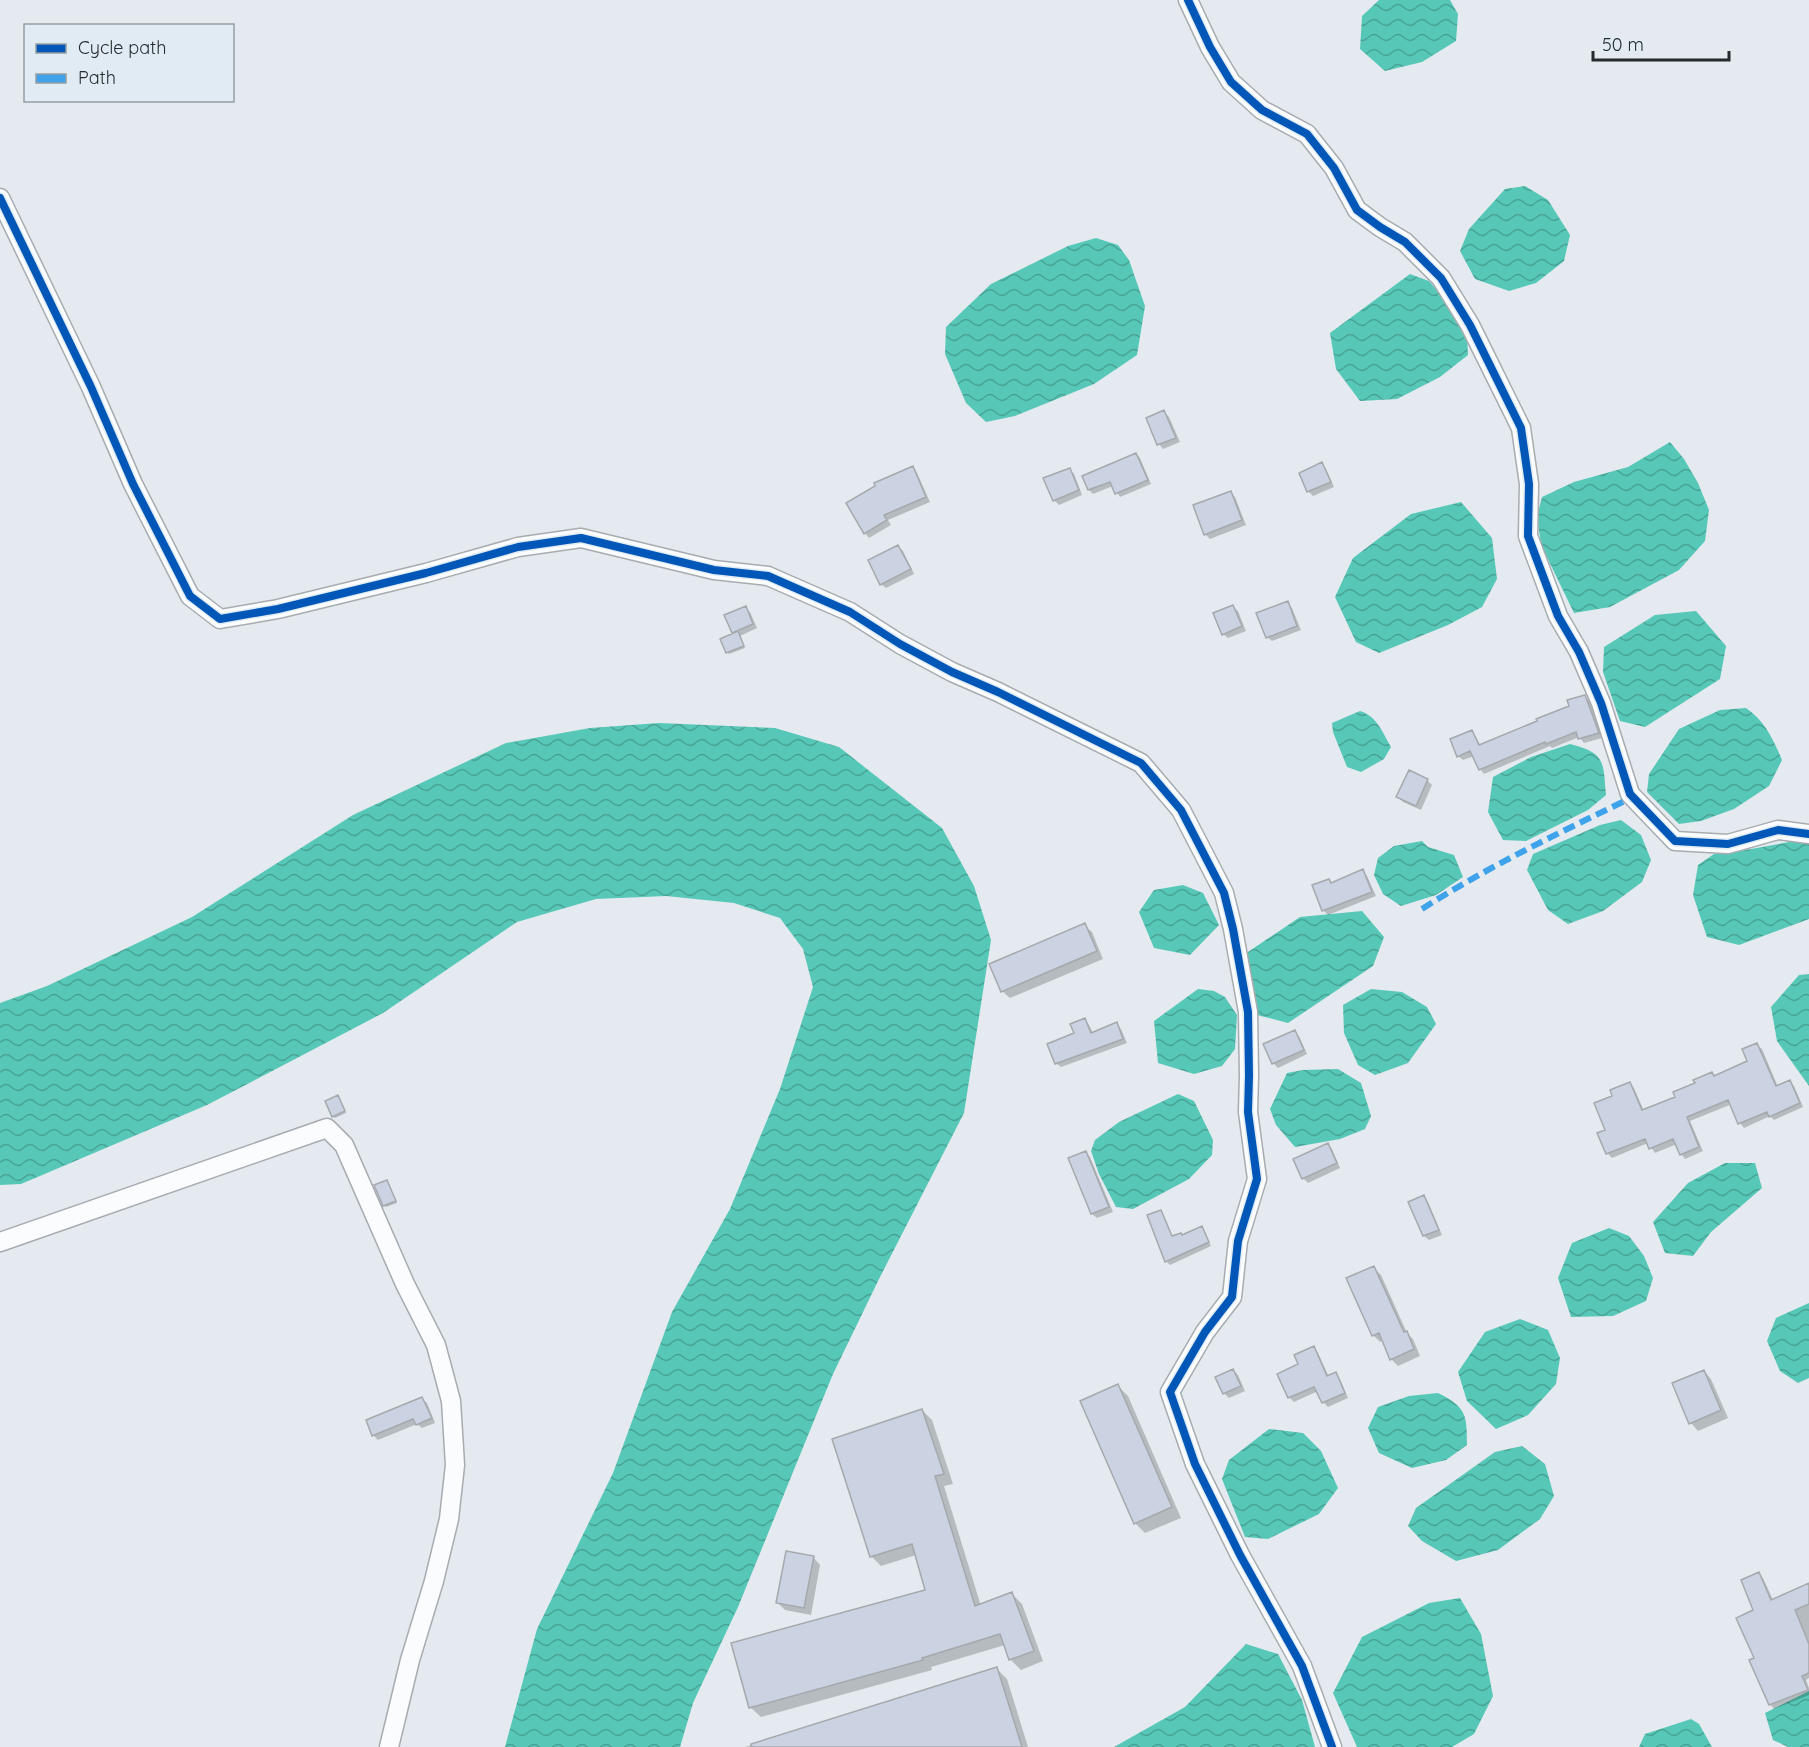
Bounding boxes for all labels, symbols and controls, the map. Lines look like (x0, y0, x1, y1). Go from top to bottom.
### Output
legend (24, 24, 234, 102)
scale bar (1593, 24, 1730, 62)
text: 50 m (1602, 33, 1644, 56)
text: Cycle path (78, 36, 166, 59)
text: Path (78, 66, 116, 89)

